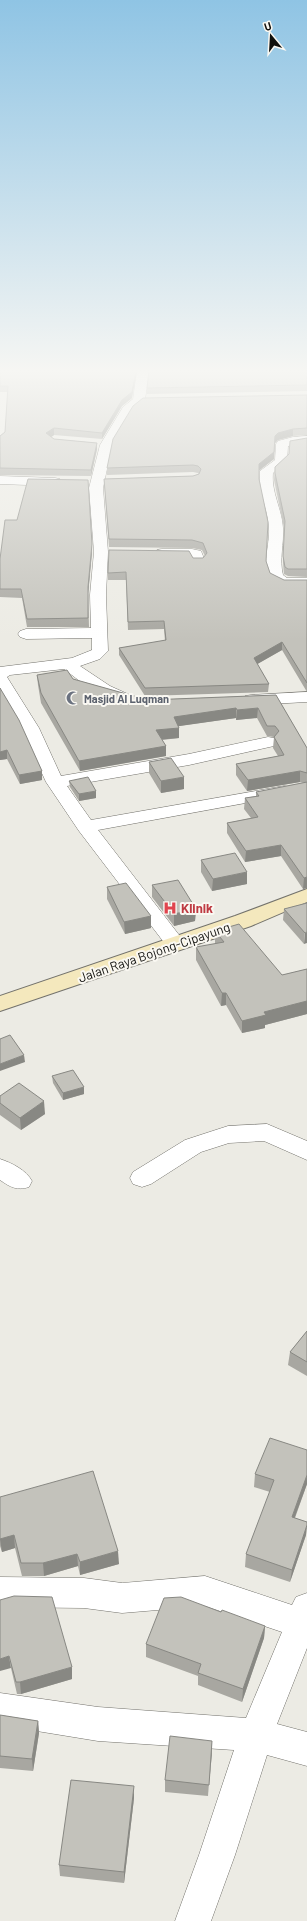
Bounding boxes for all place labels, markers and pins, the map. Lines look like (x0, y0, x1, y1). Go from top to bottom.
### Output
mosque icon: Masjid Al Luqman (65, 690, 81, 706)
place label: Masjid Al Luqman (84, 692, 169, 705)
hospital icon: Klinik (162, 900, 178, 916)
place label: Klinik (181, 900, 213, 916)

